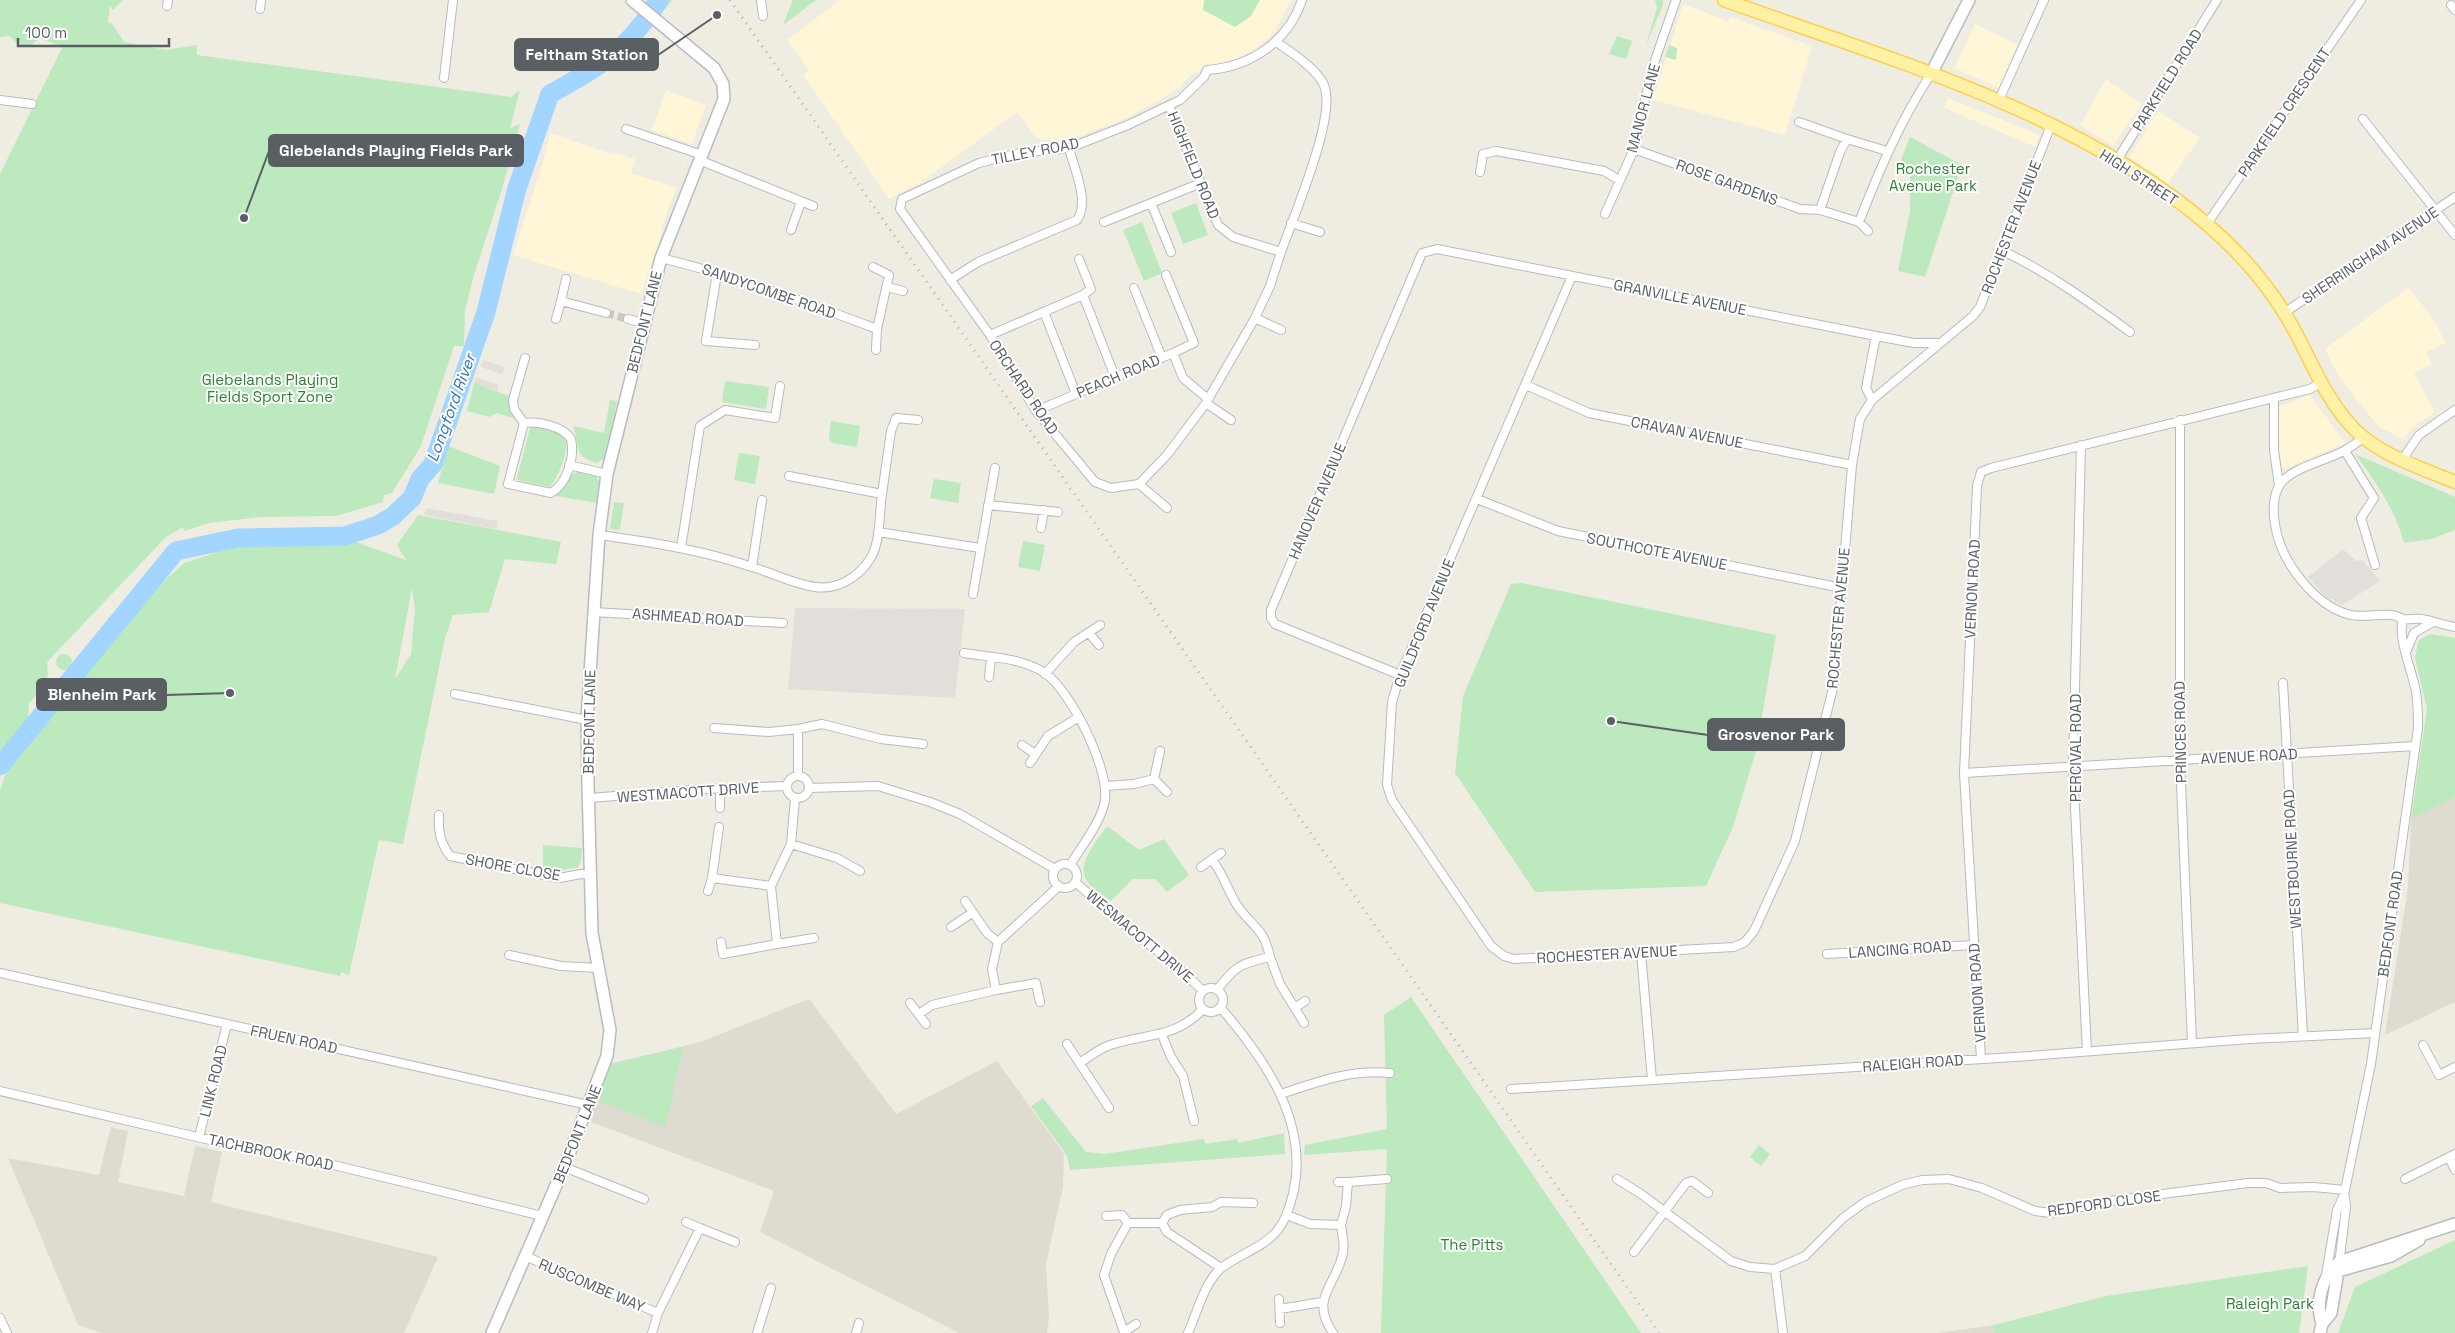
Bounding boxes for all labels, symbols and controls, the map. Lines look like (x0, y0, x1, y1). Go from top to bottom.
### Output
scale bar (18, 15, 169, 47)
text: 100 m (25, 23, 67, 42)
street label: PARKFIELD ROAD (2128, 25, 2206, 135)
callout: Feltham Station (515, 39, 658, 70)
text: Feltham Station (526, 44, 648, 65)
street label: PARKFIELD CRESCENT (2234, 44, 2334, 180)
street label: MANOR LANE (1622, 61, 1664, 155)
street label: HIGHFIELD ROAD (1164, 108, 1224, 222)
street label: TILLEY ROAD (990, 133, 1080, 169)
callout: Glebelands Playing Fields Park (269, 135, 523, 166)
text: Glebelands Playing Fields Park (279, 140, 513, 161)
street label: HIGH STREET (2096, 145, 2182, 210)
street label: ROSE GARDENS (1673, 155, 1781, 209)
street label: ROCHESTER AVENUE (1977, 158, 2045, 296)
park label: Rochester Avenue Park (1889, 159, 1977, 195)
street label: SHERRINGHAM AVENUE (2298, 202, 2442, 308)
street label: SANDYCOMBE ROAD (700, 259, 839, 323)
street label: BEDFONT LANE (622, 269, 666, 375)
street label: GRANVILLE AVENUE (1612, 275, 1748, 319)
street label: ORCHARD ROAD (985, 336, 1063, 438)
water label: Longford River (422, 349, 481, 465)
street label: PEACH ROAD (1073, 350, 1163, 402)
park label: Glebelands Playing Fields Sport Zone (202, 370, 338, 406)
street label: CRAVAN AVENUE (1629, 412, 1745, 452)
street label: HANOVER AVENUE (1284, 440, 1350, 562)
street label: SOUTHCOTE AVENUE (1585, 528, 1729, 574)
street label: VERNON ROAD (1960, 539, 1984, 639)
street label: ROCHESTER AVENUE (1822, 547, 1854, 689)
street label: GUILDFORD AVENUE (1389, 556, 1459, 690)
street label: ASHMEAD ROAD (632, 604, 745, 630)
street label: BEDFONT LANE (579, 670, 599, 774)
callout: Blenheim Park (37, 679, 166, 710)
street label: PRINCES ROAD (2170, 681, 2190, 783)
text: Blenheim Park (47, 684, 157, 705)
street label: PERCIVAL ROAD (2066, 694, 2085, 802)
callout: Grosvenor Park (1708, 719, 1844, 750)
text: Grosvenor Park (1718, 724, 1834, 745)
street label: AVENUE ROAD (2200, 744, 2298, 768)
street label: WESTMACOTT DRIVE (616, 778, 760, 806)
street label: WESTBOURNE ROAD (2279, 789, 2305, 929)
street label: SHORE CLOSE (464, 849, 562, 885)
street label: BEDFONT ROAD (2373, 869, 2407, 978)
street label: WESMACOTT DRIVE (1083, 886, 1197, 986)
street label: LANCING ROAD (1848, 936, 1952, 962)
street label: ROCHESTER AVENUE (1536, 941, 1678, 967)
street label: VERNON ROAD (1964, 943, 1990, 1043)
street label: FRUEN ROAD (249, 1020, 339, 1058)
street label: LINK ROAD (195, 1043, 231, 1119)
street label: RALEIGH ROAD (1862, 1050, 1964, 1076)
street label: BEDFONT LANE (549, 1082, 605, 1186)
street label: TACHBROOK ROAD (207, 1129, 335, 1175)
street label: REDFORD CLOSE (2046, 1186, 2162, 1220)
park label: The Pitts (1440, 1235, 1504, 1254)
street label: RUSCOMBE WAY (536, 1254, 648, 1316)
park label: Raleigh Park (2226, 1294, 2314, 1313)

